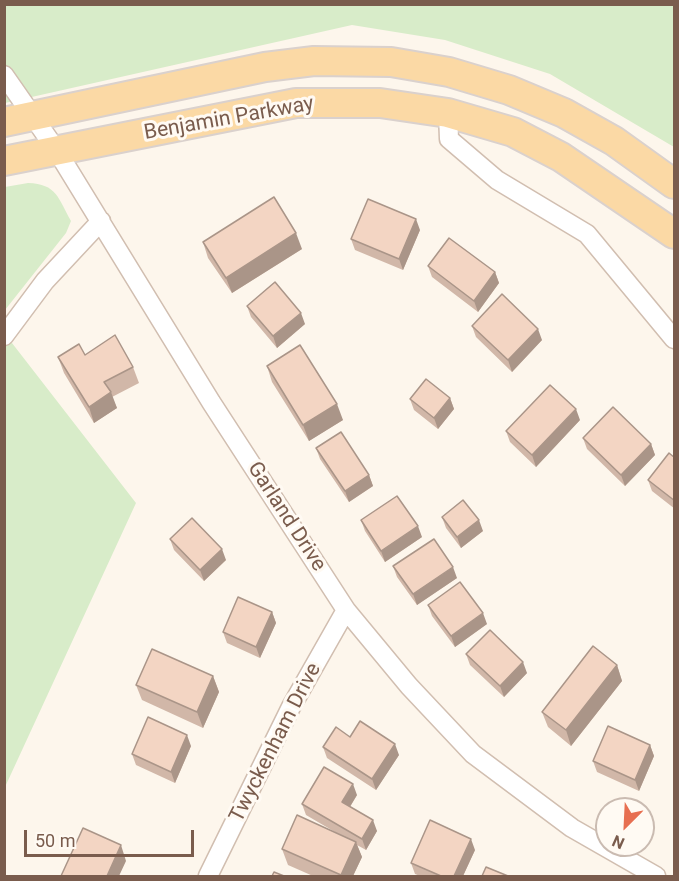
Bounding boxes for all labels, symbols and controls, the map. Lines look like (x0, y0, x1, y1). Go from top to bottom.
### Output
street label: Benjamin Parkway (142, 92, 316, 146)
street label: Garland Drive (241, 458, 331, 576)
street label: Twyckenham Drive (225, 659, 327, 827)
north arrow (595, 797, 655, 857)
scale bar (27, 818, 196, 856)
text: 50 m (35, 830, 75, 851)
text: N (609, 831, 627, 853)

